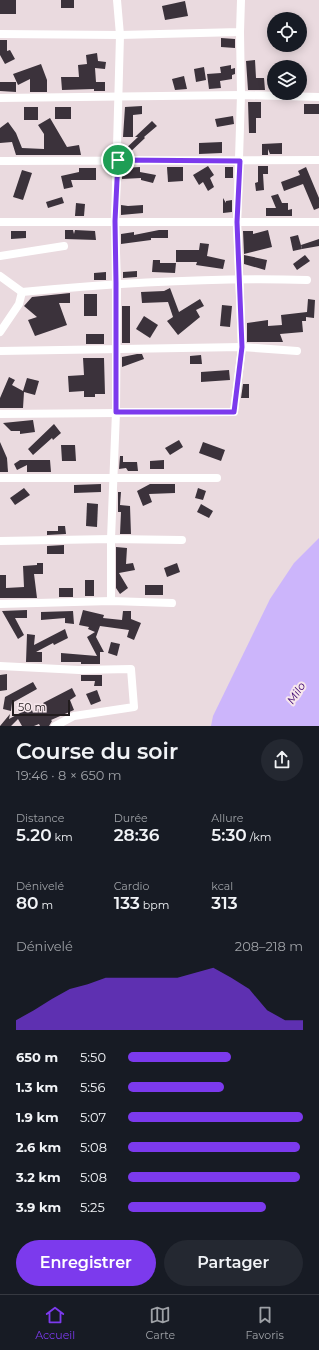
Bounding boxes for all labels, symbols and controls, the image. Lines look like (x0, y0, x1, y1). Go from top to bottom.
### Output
map controls (267, 12, 307, 100)
button: locate (267, 12, 307, 52)
button: layers (267, 60, 307, 100)
pin (101, 143, 135, 177)
icon: arrive (107, 149, 129, 171)
water label: Milo (284, 679, 308, 707)
scale bar (12, 698, 70, 717)
text: 50 m (18, 700, 46, 714)
text: Course du soir (16, 738, 178, 765)
button: share (261, 739, 303, 781)
text: 19:46 · 8 × 650 m (16, 767, 122, 783)
text: Distance (16, 811, 64, 825)
text: Durée (114, 811, 148, 825)
text: Allure (211, 811, 243, 825)
text: 5.20 (16, 825, 52, 845)
text: 28:36 (114, 825, 159, 845)
text: 5:30 (211, 825, 247, 845)
text: km (52, 830, 73, 844)
text: /km (247, 830, 272, 844)
text: Dénivelé (16, 879, 64, 893)
text: Cardio (114, 879, 149, 893)
text: kcal (211, 879, 233, 893)
text: 80 (16, 893, 39, 913)
text: 133 (114, 893, 140, 913)
text: 313 (211, 893, 238, 913)
text: m (39, 898, 53, 912)
text: bpm (140, 898, 169, 912)
text: Dénivelé (16, 938, 73, 954)
text: 208–218 m (235, 938, 303, 954)
text: 650 m (16, 1049, 58, 1065)
text: 5:50 (80, 1049, 106, 1065)
text: 1.3 km (16, 1079, 58, 1095)
text: 5:56 (80, 1079, 105, 1095)
text: 1.9 km (16, 1109, 59, 1125)
text: 5:07 (80, 1109, 106, 1125)
text: 2.6 km (16, 1139, 61, 1155)
text: 5:08 (80, 1139, 107, 1155)
text: 3.2 km (16, 1169, 61, 1185)
text: 5:08 (80, 1169, 107, 1185)
text: 3.9 km (16, 1199, 61, 1215)
text: 5:25 (80, 1199, 105, 1215)
button: Enregistrer (16, 1240, 156, 1286)
button: Partager (164, 1240, 303, 1286)
tab: Accueil (35, 1304, 75, 1342)
tab: Carte (145, 1304, 175, 1342)
tab: Favoris (245, 1304, 284, 1342)

